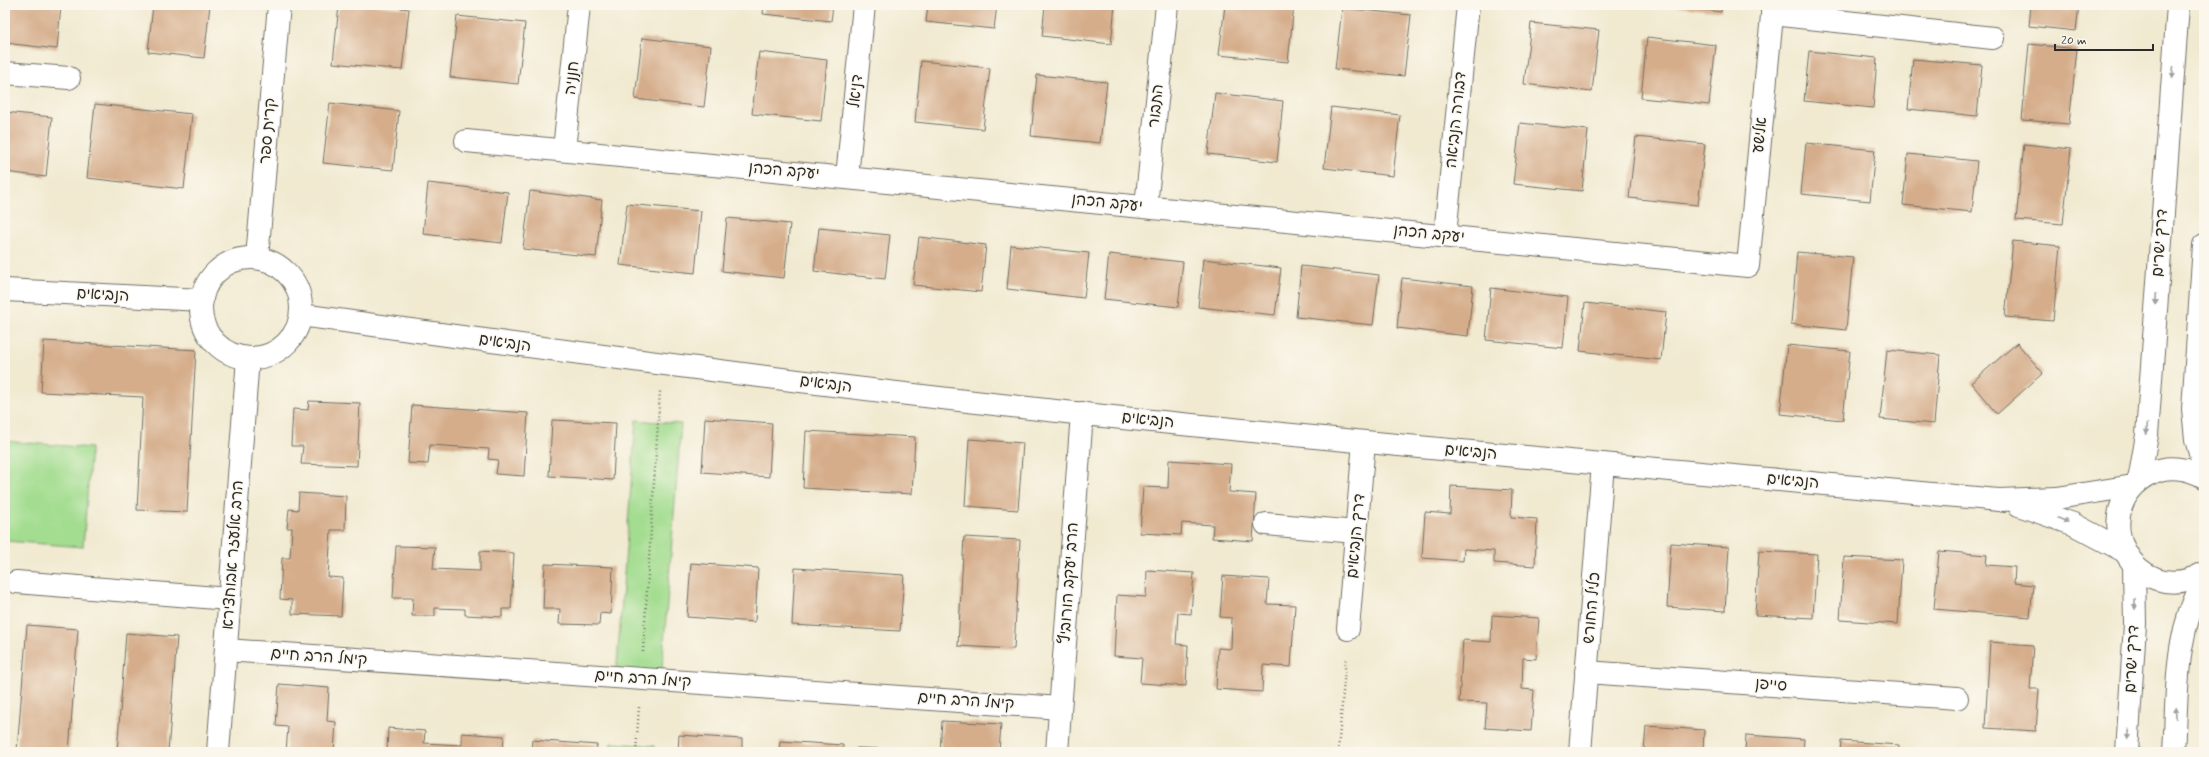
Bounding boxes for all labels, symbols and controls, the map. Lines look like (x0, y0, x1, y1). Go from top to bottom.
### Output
scale bar (2055, 26, 2153, 52)
text: 20 m (2061, 33, 2087, 49)
street label: חנניה (560, 60, 584, 96)
one-way arrow (2169, 66, 2176, 78)
street label: דבורה הנביאה (1440, 71, 1472, 169)
street label: דניאל (844, 73, 868, 109)
street label: התבור (1143, 83, 1169, 129)
street label: קרית ספר (255, 97, 281, 165)
street label: אלישע (1748, 116, 1772, 154)
street label: יעקב הכהן (747, 157, 821, 185)
street label: יעקב הכהן (1070, 189, 1144, 217)
street label: דרך ישרים (2147, 208, 2173, 278)
street label: יעקב הכהן (1392, 220, 1466, 248)
street label: הנביאים (76, 283, 130, 307)
one-way arrow (2153, 293, 2159, 306)
street label: הנביאים (477, 329, 533, 357)
street label: הנביאים (798, 370, 854, 398)
street label: הנביאים (1121, 407, 1175, 433)
one-way arrow (2144, 423, 2151, 435)
street label: הנביאים (1444, 439, 1498, 465)
street label: הנביאים (1766, 468, 1820, 494)
street label: הרב אלעזר אבוחצירא (217, 480, 249, 630)
street label: דרך הנביאים (1342, 493, 1370, 579)
one-way arrow (2057, 518, 2069, 524)
street label: הרב יעקב הורוביץ (1054, 522, 1084, 644)
street label: כליל החורש (1578, 571, 1606, 645)
one-way arrow (2132, 598, 2138, 611)
street label: דרך ישרים (2120, 624, 2144, 694)
street label: קימל הרב חיים (270, 643, 368, 671)
street label: קימל הרב חיים (594, 665, 692, 693)
street label: סייפן (1754, 673, 1788, 697)
street label: קימל הרב חיים (917, 687, 1015, 715)
one-way arrow (2173, 707, 2180, 719)
one-way arrow (2124, 728, 2131, 740)

